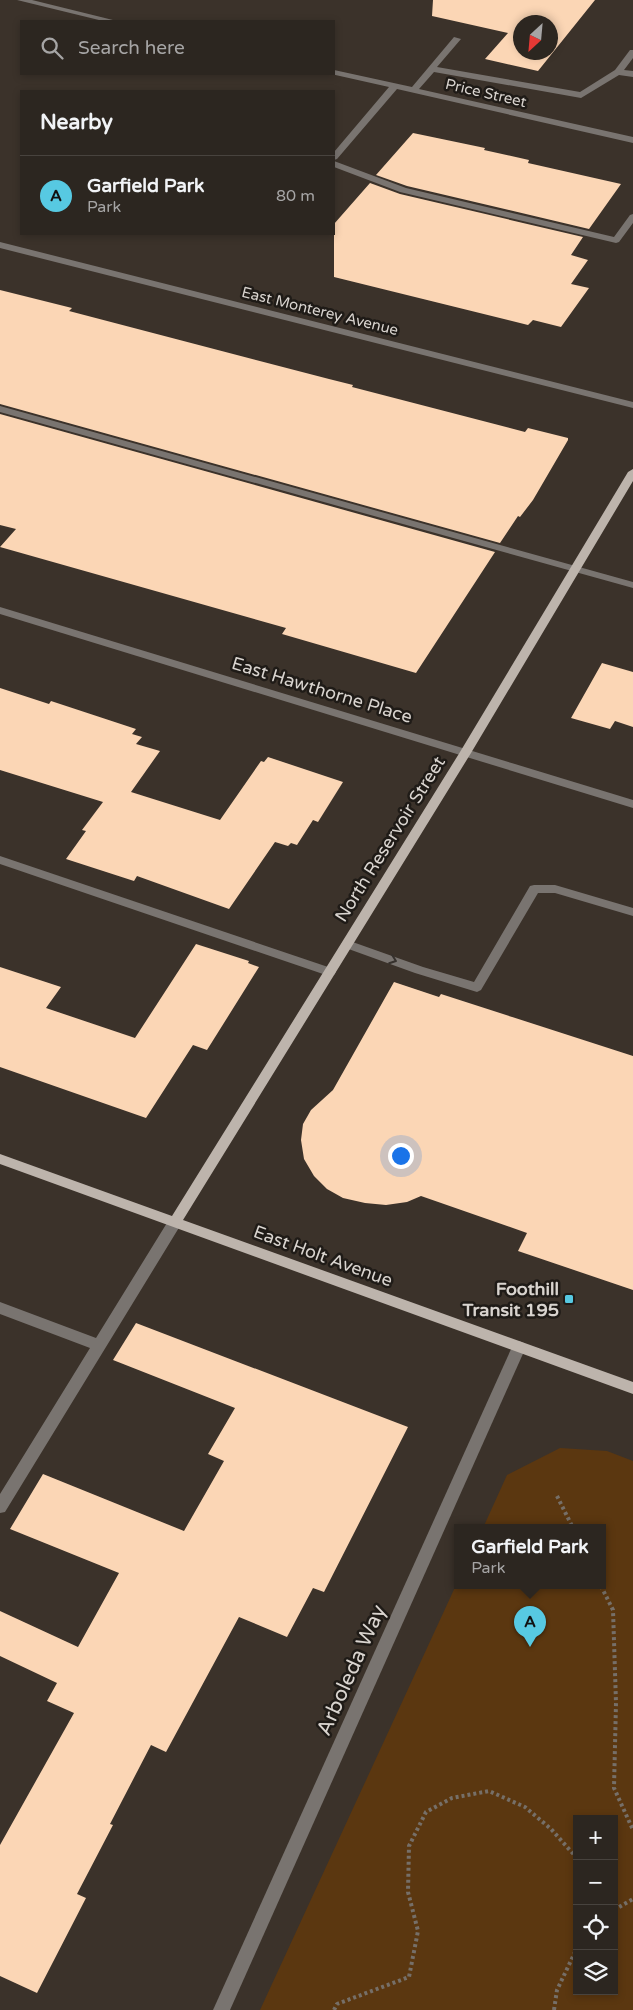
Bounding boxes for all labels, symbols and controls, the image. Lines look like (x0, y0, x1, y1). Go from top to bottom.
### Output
north arrow (513, 15, 558, 60)
search box (20, 20, 335, 75)
icon: search (38, 34, 66, 62)
text: Search here (78, 37, 185, 59)
street label: Price Street (444, 75, 529, 111)
text: Nearby (40, 110, 113, 135)
text: Garfield Park (87, 175, 204, 197)
text: A (50, 186, 62, 206)
text: 80 m (276, 186, 315, 206)
text: Park (87, 197, 121, 217)
street label: East Monterey Avenue (240, 283, 400, 339)
street label: East Hawthorne Place (229, 652, 415, 728)
street label: North Reservoir Street (330, 752, 450, 926)
one-way arrow (388, 954, 397, 964)
your location (388, 1143, 414, 1169)
street label: East Holt Avenue (250, 1221, 396, 1291)
place label: Foothill Transit 195 (462, 1278, 559, 1321)
marker: Foothill Transit 195 (563, 1293, 575, 1305)
popup (454, 1524, 606, 1589)
text: Garfield Park (471, 1536, 589, 1558)
text: Park (471, 1558, 505, 1578)
street label: Arboleda Way (311, 1601, 391, 1739)
pin: A (514, 1606, 546, 1647)
map controls (573, 1815, 618, 1995)
button: + (573, 1815, 618, 1860)
button: − (573, 1860, 618, 1905)
button: locate (573, 1905, 618, 1950)
button: layers (573, 1950, 618, 1995)

